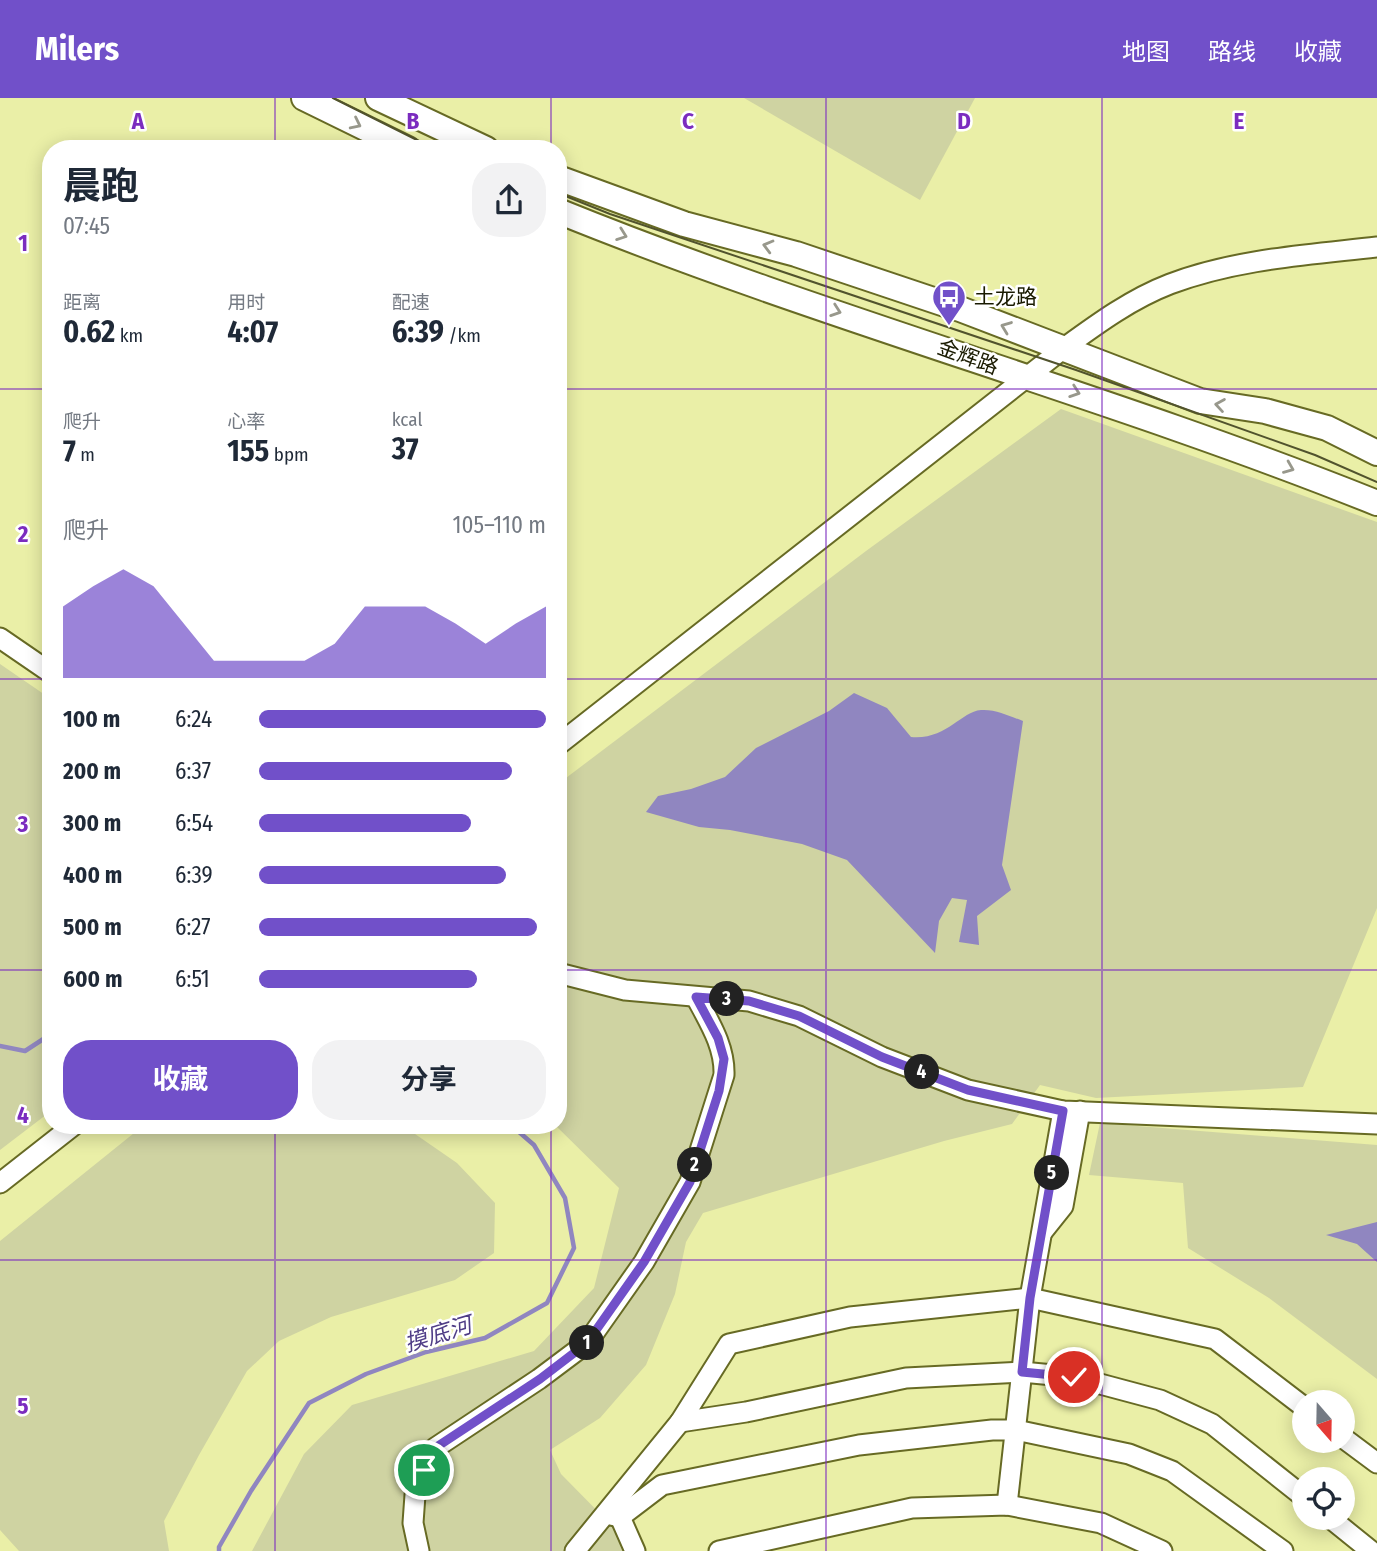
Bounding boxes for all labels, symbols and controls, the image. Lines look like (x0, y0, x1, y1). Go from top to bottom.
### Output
text: Milers (35, 29, 119, 69)
text: 地图 (1122, 38, 1170, 66)
text: 路线 (1208, 38, 1256, 66)
text: 收藏 (1294, 38, 1342, 66)
text: A (131, 107, 145, 135)
text: B (407, 107, 420, 135)
text: C (682, 107, 694, 135)
text: D (957, 107, 971, 135)
text: E (1234, 107, 1245, 135)
one-way arrow (349, 116, 361, 130)
text: 晨跑 (63, 163, 139, 209)
button: share (472, 163, 546, 237)
text: 07:45 (63, 212, 110, 240)
one-way arrow (616, 226, 628, 240)
text: 1 (18, 229, 28, 257)
one-way arrow (762, 240, 774, 254)
bus stop icon: 土龙路 (930, 278, 968, 327)
place label: 土龙路 (974, 284, 1037, 310)
text: 距离 (63, 291, 101, 314)
text: 用时 (227, 291, 265, 314)
text: 配速 (392, 291, 430, 314)
one-way arrow (830, 303, 842, 317)
text: 0.62 (63, 314, 115, 350)
text: 4:07 (227, 314, 278, 350)
text: 6:39 (392, 314, 444, 350)
one-way arrow (1001, 321, 1013, 335)
text: km (115, 324, 143, 347)
text: /km (444, 324, 481, 347)
street label: 金辉路 (934, 334, 1002, 380)
one-way arrow (1068, 384, 1080, 398)
one-way arrow (1214, 397, 1226, 412)
text: kcal (392, 408, 422, 431)
text: 爬升 (63, 410, 101, 433)
text: 心率 (227, 410, 265, 433)
text: 37 (392, 431, 418, 467)
text: 7 (63, 433, 76, 469)
text: 155 (227, 433, 269, 469)
text: m (76, 443, 95, 466)
text: bpm (269, 443, 309, 466)
one-way arrow (1283, 459, 1295, 473)
text: 105–110 m (453, 511, 546, 539)
text: 爬升 (63, 516, 109, 544)
text: 2 (17, 520, 29, 548)
text: 100 m (63, 705, 120, 733)
text: 6:24 (175, 705, 212, 733)
text: 200 m (63, 757, 121, 785)
text: 6:37 (175, 757, 211, 785)
text: 300 m (63, 809, 121, 837)
text: 6:54 (175, 809, 213, 837)
text: 3 (17, 810, 29, 838)
text: 400 m (63, 861, 122, 889)
text: 6:39 (175, 861, 213, 889)
text: 500 m (63, 913, 122, 941)
text: 6:27 (175, 913, 211, 941)
text: 600 m (63, 965, 122, 993)
text: 6:51 (175, 965, 210, 993)
pin: 3 (710, 982, 744, 1016)
text: 3 (722, 987, 731, 1010)
button: 收藏 (63, 1040, 298, 1120)
button: 分享 (312, 1040, 546, 1120)
pin: 4 (904, 1054, 940, 1090)
text: 4 (917, 1060, 926, 1083)
text: 4 (17, 1101, 29, 1129)
pin: 2 (678, 1148, 712, 1182)
text: 2 (690, 1153, 699, 1176)
pin: 5 (1034, 1156, 1070, 1190)
text: 5 (1047, 1161, 1056, 1184)
water label: 摸底河 (401, 1309, 479, 1357)
pin: 1 (570, 1326, 604, 1360)
text: 1 (582, 1331, 591, 1354)
pin (1044, 1347, 1104, 1407)
icon: check (1055, 1358, 1093, 1396)
north arrow (1292, 1390, 1354, 1452)
map controls (1292, 1390, 1355, 1530)
text: 5 (17, 1392, 29, 1420)
pin (394, 1440, 454, 1500)
icon: arrive (405, 1451, 443, 1489)
button: locate (1292, 1467, 1355, 1530)

